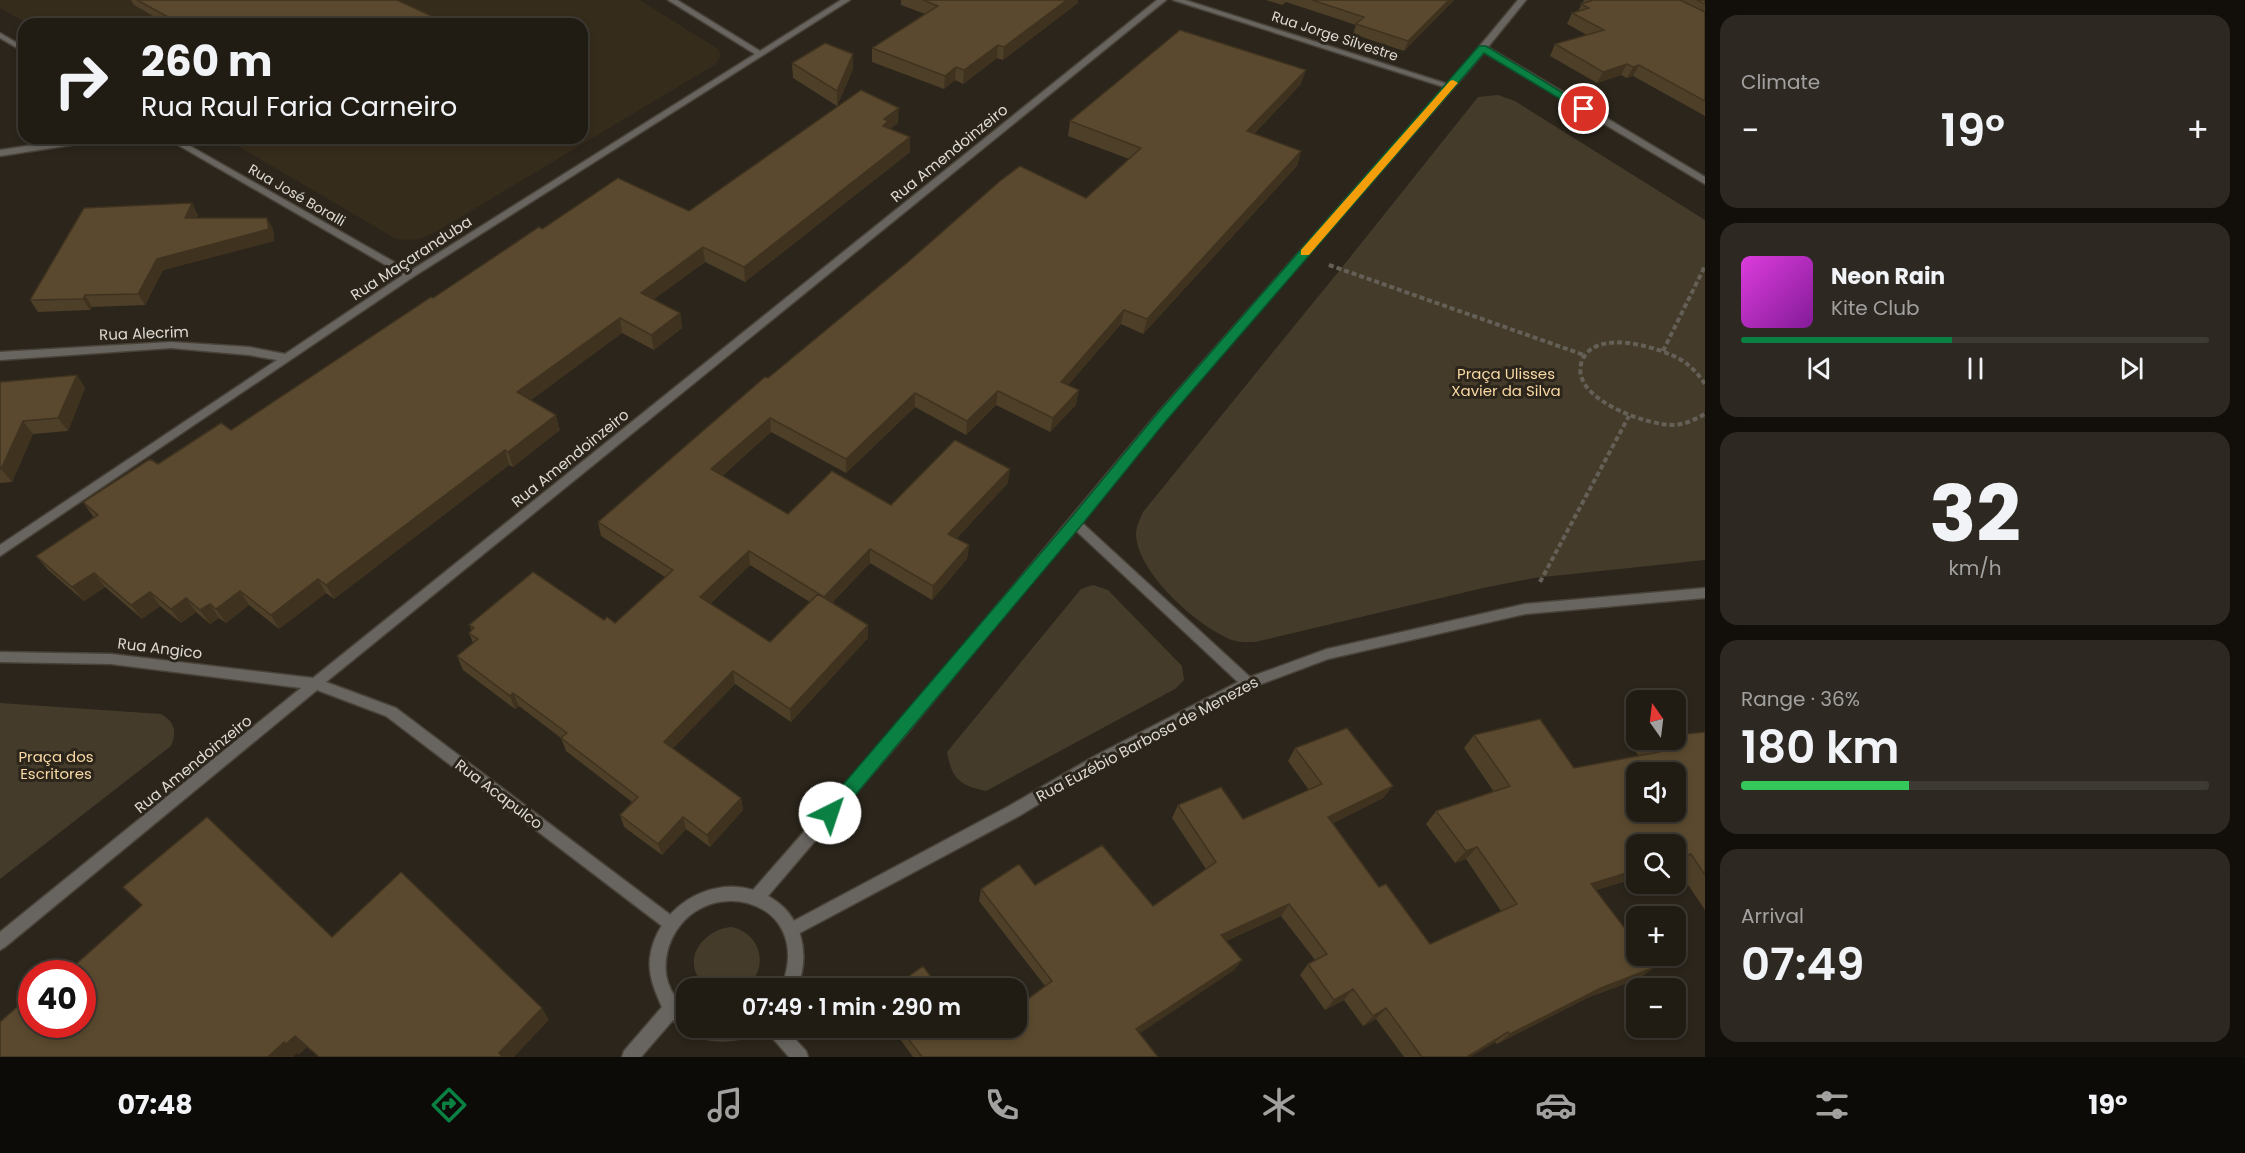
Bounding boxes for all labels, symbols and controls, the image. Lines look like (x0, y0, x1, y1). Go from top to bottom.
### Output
street label: Rua Jorge Silvestre (1269, 6, 1401, 66)
text: 260 m (141, 32, 273, 91)
icon: right (42, 42, 120, 120)
text: Climate (1741, 68, 1820, 96)
pin (1558, 83, 1609, 134)
text: Rua Raul Faria Carneiro (141, 88, 457, 125)
icon: arrive (1567, 92, 1600, 125)
street label: Rua Amendoinzeiro (886, 99, 1012, 207)
text: 19° (1941, 99, 2005, 162)
text: − (1741, 107, 1759, 154)
text: + (2186, 107, 2209, 154)
street label: Rua José Boralli (245, 159, 349, 231)
street label: Rua Maçaranduba (346, 211, 476, 305)
text: Neon Rain (1831, 261, 1945, 292)
text: Kite Club (1831, 294, 1920, 322)
street label: Rua Alecrim (99, 321, 189, 345)
icon: previous (1803, 352, 1836, 385)
icon: pause (1959, 352, 1992, 385)
icon: next (2115, 352, 2148, 385)
park label: Praça Ulisses Xavier da Silva (1451, 363, 1561, 401)
street label: Rua Amendoinzeiro (507, 404, 633, 512)
text: 32 (1929, 459, 2021, 568)
text: km/h (1948, 554, 2002, 582)
street label: Rua Angico (116, 632, 204, 664)
street label: Rua Euzébio Barbosa de Menezes (1032, 671, 1262, 807)
text: Range · 36% (1741, 685, 1860, 713)
north arrow (1626, 690, 1686, 750)
map controls (1626, 690, 1686, 1038)
street label: Rua Amendoinzeiro (130, 710, 256, 818)
text: 180 km (1741, 716, 1899, 779)
park label: Praça dos Escritores (18, 746, 94, 784)
street label: Rua Acapulco (451, 754, 547, 834)
button: sound (1626, 762, 1686, 822)
position arrow (798, 781, 862, 845)
button: search (1626, 834, 1686, 894)
text: Arrival (1741, 902, 1804, 930)
button: + (1626, 906, 1686, 966)
text: 07:49 (1741, 933, 1864, 996)
speed limit sign: 40 (18, 960, 96, 1038)
button: − (1626, 978, 1686, 1038)
text: 07:49 · 1 min · 290 m (742, 992, 961, 1023)
icon: directions (428, 1084, 470, 1126)
icon: music (704, 1084, 746, 1126)
icon: phone (981, 1084, 1023, 1126)
icon: climate (1258, 1084, 1300, 1126)
icon: car (1535, 1084, 1577, 1126)
icon: filters (1811, 1084, 1853, 1126)
text: 07:48 (117, 1086, 193, 1123)
text: 19° (2088, 1086, 2128, 1123)

